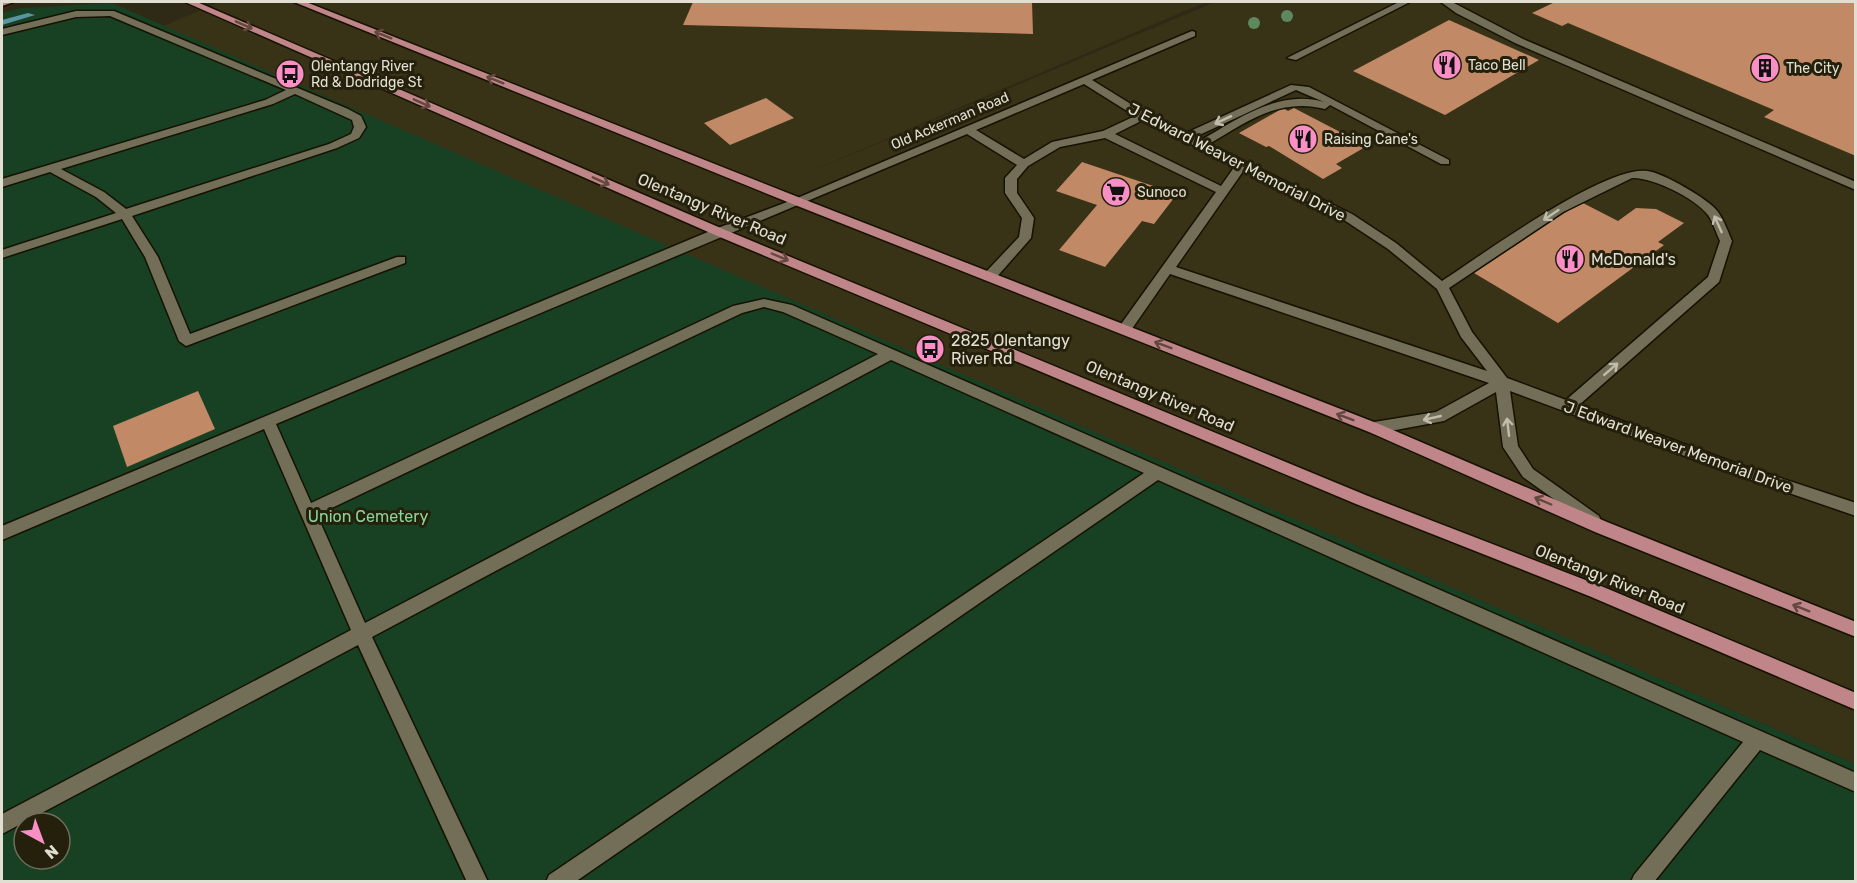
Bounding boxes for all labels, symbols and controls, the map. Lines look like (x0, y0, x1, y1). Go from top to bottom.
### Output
one-way arrow (234, 20, 252, 31)
one-way arrow (374, 29, 393, 40)
restaurant icon: Taco Bell (1431, 49, 1463, 81)
building icon: The City (1749, 52, 1781, 84)
place label: Taco Bell (1468, 57, 1526, 74)
bus stop icon: Olentangy River Rd & Dodridge St (274, 58, 306, 90)
place label: Olentangy River Rd & Dodridge St (311, 58, 422, 91)
place label: The City (1786, 60, 1840, 77)
one-way arrow (487, 74, 505, 85)
street label: Old Ackerman Road (888, 88, 1012, 154)
one-way arrow (413, 98, 431, 109)
street label: J Edward Weaver Memorial Drive (1125, 99, 1349, 225)
one-way arrow (1214, 115, 1232, 126)
restaurant icon: Raising Cane's (1287, 123, 1319, 155)
place label: Raising Cane's (1324, 131, 1418, 148)
street label: Olentangy River Road (635, 169, 789, 249)
one-way arrow (592, 175, 610, 187)
supermarket icon: Sunoco (1100, 176, 1132, 208)
place label: Sunoco (1137, 184, 1186, 201)
one-way arrow (1543, 209, 1560, 221)
one-way arrow (1712, 215, 1723, 233)
restaurant icon: McDonald's (1554, 243, 1586, 275)
place label: McDonald's (1591, 250, 1676, 269)
one-way arrow (771, 252, 789, 263)
place label: 2825 Olentangy River Rd (951, 331, 1070, 368)
bus stop icon: 2825 Olentangy River Rd (914, 333, 946, 365)
one-way arrow (1154, 339, 1173, 350)
street label: Olentangy River Road (1083, 356, 1237, 436)
one-way arrow (1603, 362, 1618, 376)
street label: J Edward Weaver Memorial Drive (1561, 397, 1795, 497)
one-way arrow (1336, 410, 1355, 421)
one-way arrow (1423, 412, 1442, 424)
one-way arrow (1502, 417, 1513, 437)
one-way arrow (1535, 495, 1553, 507)
park label: Union Cemetery (308, 507, 428, 526)
street label: Olentangy River Road (1533, 540, 1687, 618)
one-way arrow (1793, 602, 1811, 613)
north arrow (12, 811, 72, 871)
text: N (41, 841, 62, 863)

